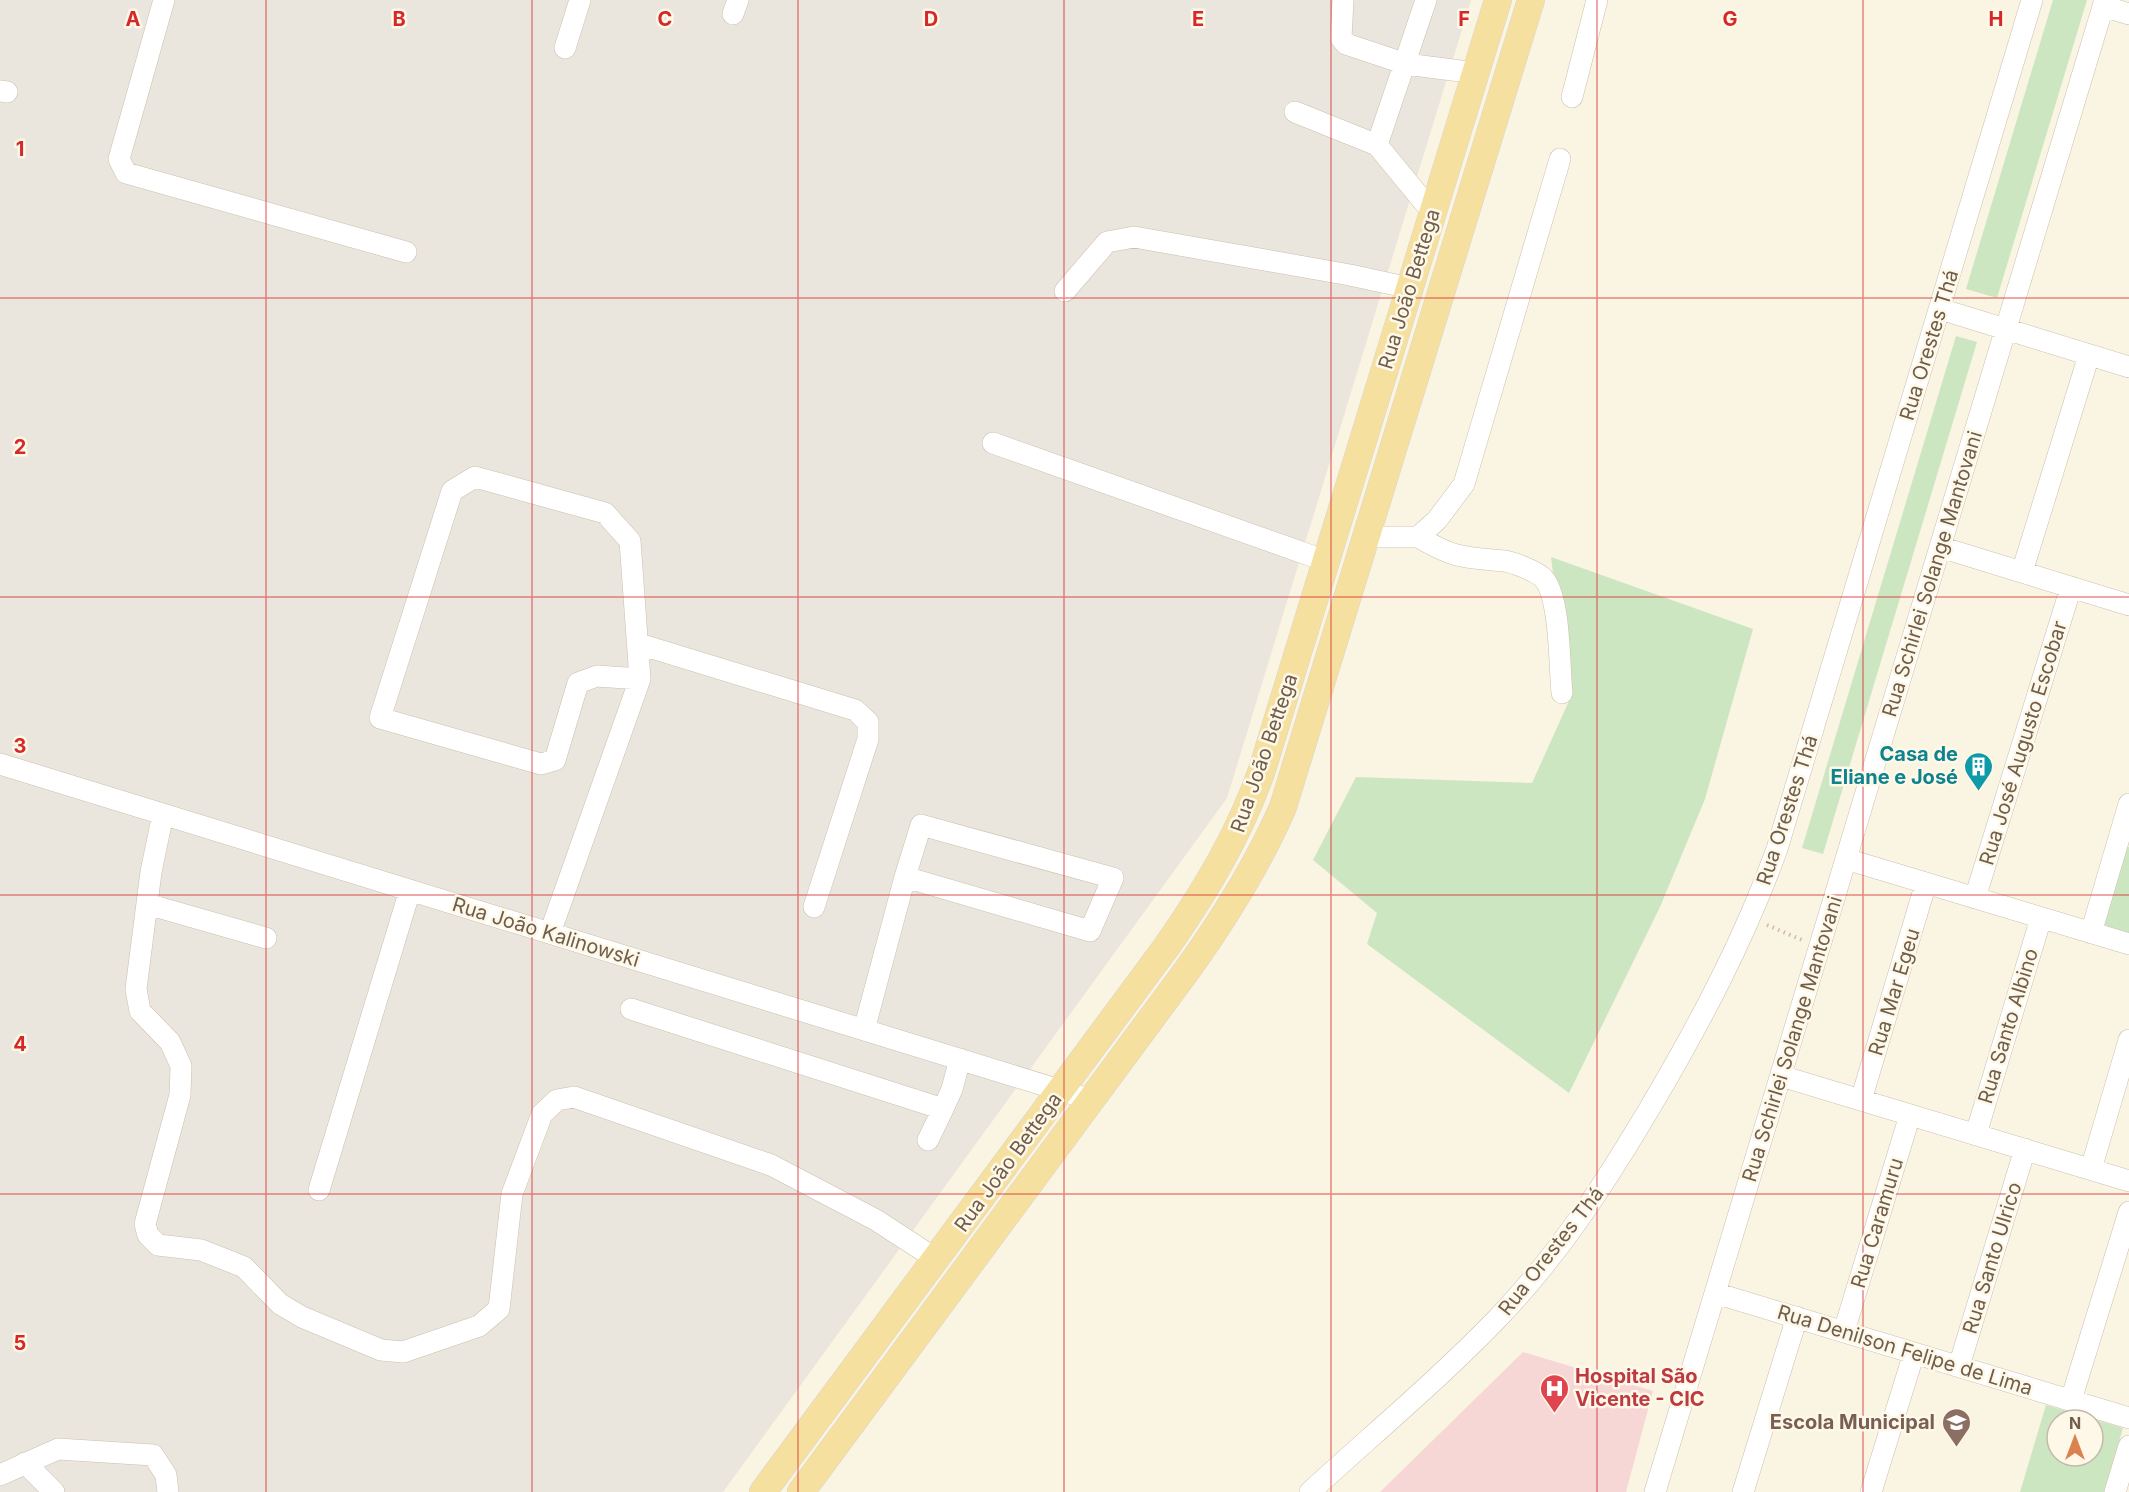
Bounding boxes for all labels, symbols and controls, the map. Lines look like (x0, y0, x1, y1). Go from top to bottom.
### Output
text: A (126, 7, 141, 31)
text: B (392, 7, 406, 31)
text: C (658, 7, 672, 31)
text: D (924, 7, 938, 31)
text: E (1192, 7, 1204, 31)
text: F (1458, 7, 1470, 31)
text: G (1722, 7, 1738, 31)
text: H (1989, 7, 2003, 31)
text: 1 (16, 137, 24, 161)
street label: Rua João Bettega (1373, 206, 1445, 372)
street label: Rua Orestes Thá (1895, 267, 1963, 423)
street label: Rua Schirlei Solange Mantovani (1877, 428, 1987, 720)
text: 2 (14, 435, 26, 459)
street label: Rua José Augusto Escobar (1974, 617, 2072, 868)
street label: Rua João Bettega (1226, 670, 1302, 836)
street label: Rua Orestes Thá (1751, 732, 1823, 888)
text: 3 (14, 734, 26, 758)
place label: Casa de Eliane e José (1831, 742, 1958, 789)
building icon: Casa de Eliane e José (1963, 750, 1995, 792)
street label: Rua João Kalinowski (449, 892, 643, 972)
street label: Rua Schirlei Solange Mantovani (1737, 893, 1847, 1185)
street label: Rua Mar Egeu (1863, 925, 1925, 1059)
street label: Rua Santo Albino (1973, 946, 2043, 1106)
text: 4 (13, 1032, 27, 1056)
street label: Rua João Bettega (949, 1088, 1067, 1236)
street label: Rua Caramuru (1846, 1155, 1908, 1291)
street label: Rua Santo Ulrico (1958, 1179, 2026, 1337)
street label: Rua Orestes Thá (1493, 1182, 1609, 1320)
street label: Rua Denilson Felipe de Lima (1775, 1300, 2035, 1400)
text: 5 (14, 1331, 26, 1355)
place label: Hospital São Vicente - CIC (1575, 1364, 1705, 1411)
hospital icon: Hospital São Vicente - CIC (1538, 1372, 1570, 1414)
school or university icon: Escola Municipal (1940, 1406, 1972, 1448)
north arrow (2045, 1408, 2105, 1468)
place label: Escola Municipal (1770, 1410, 1935, 1434)
text: N (2069, 1413, 2081, 1433)

